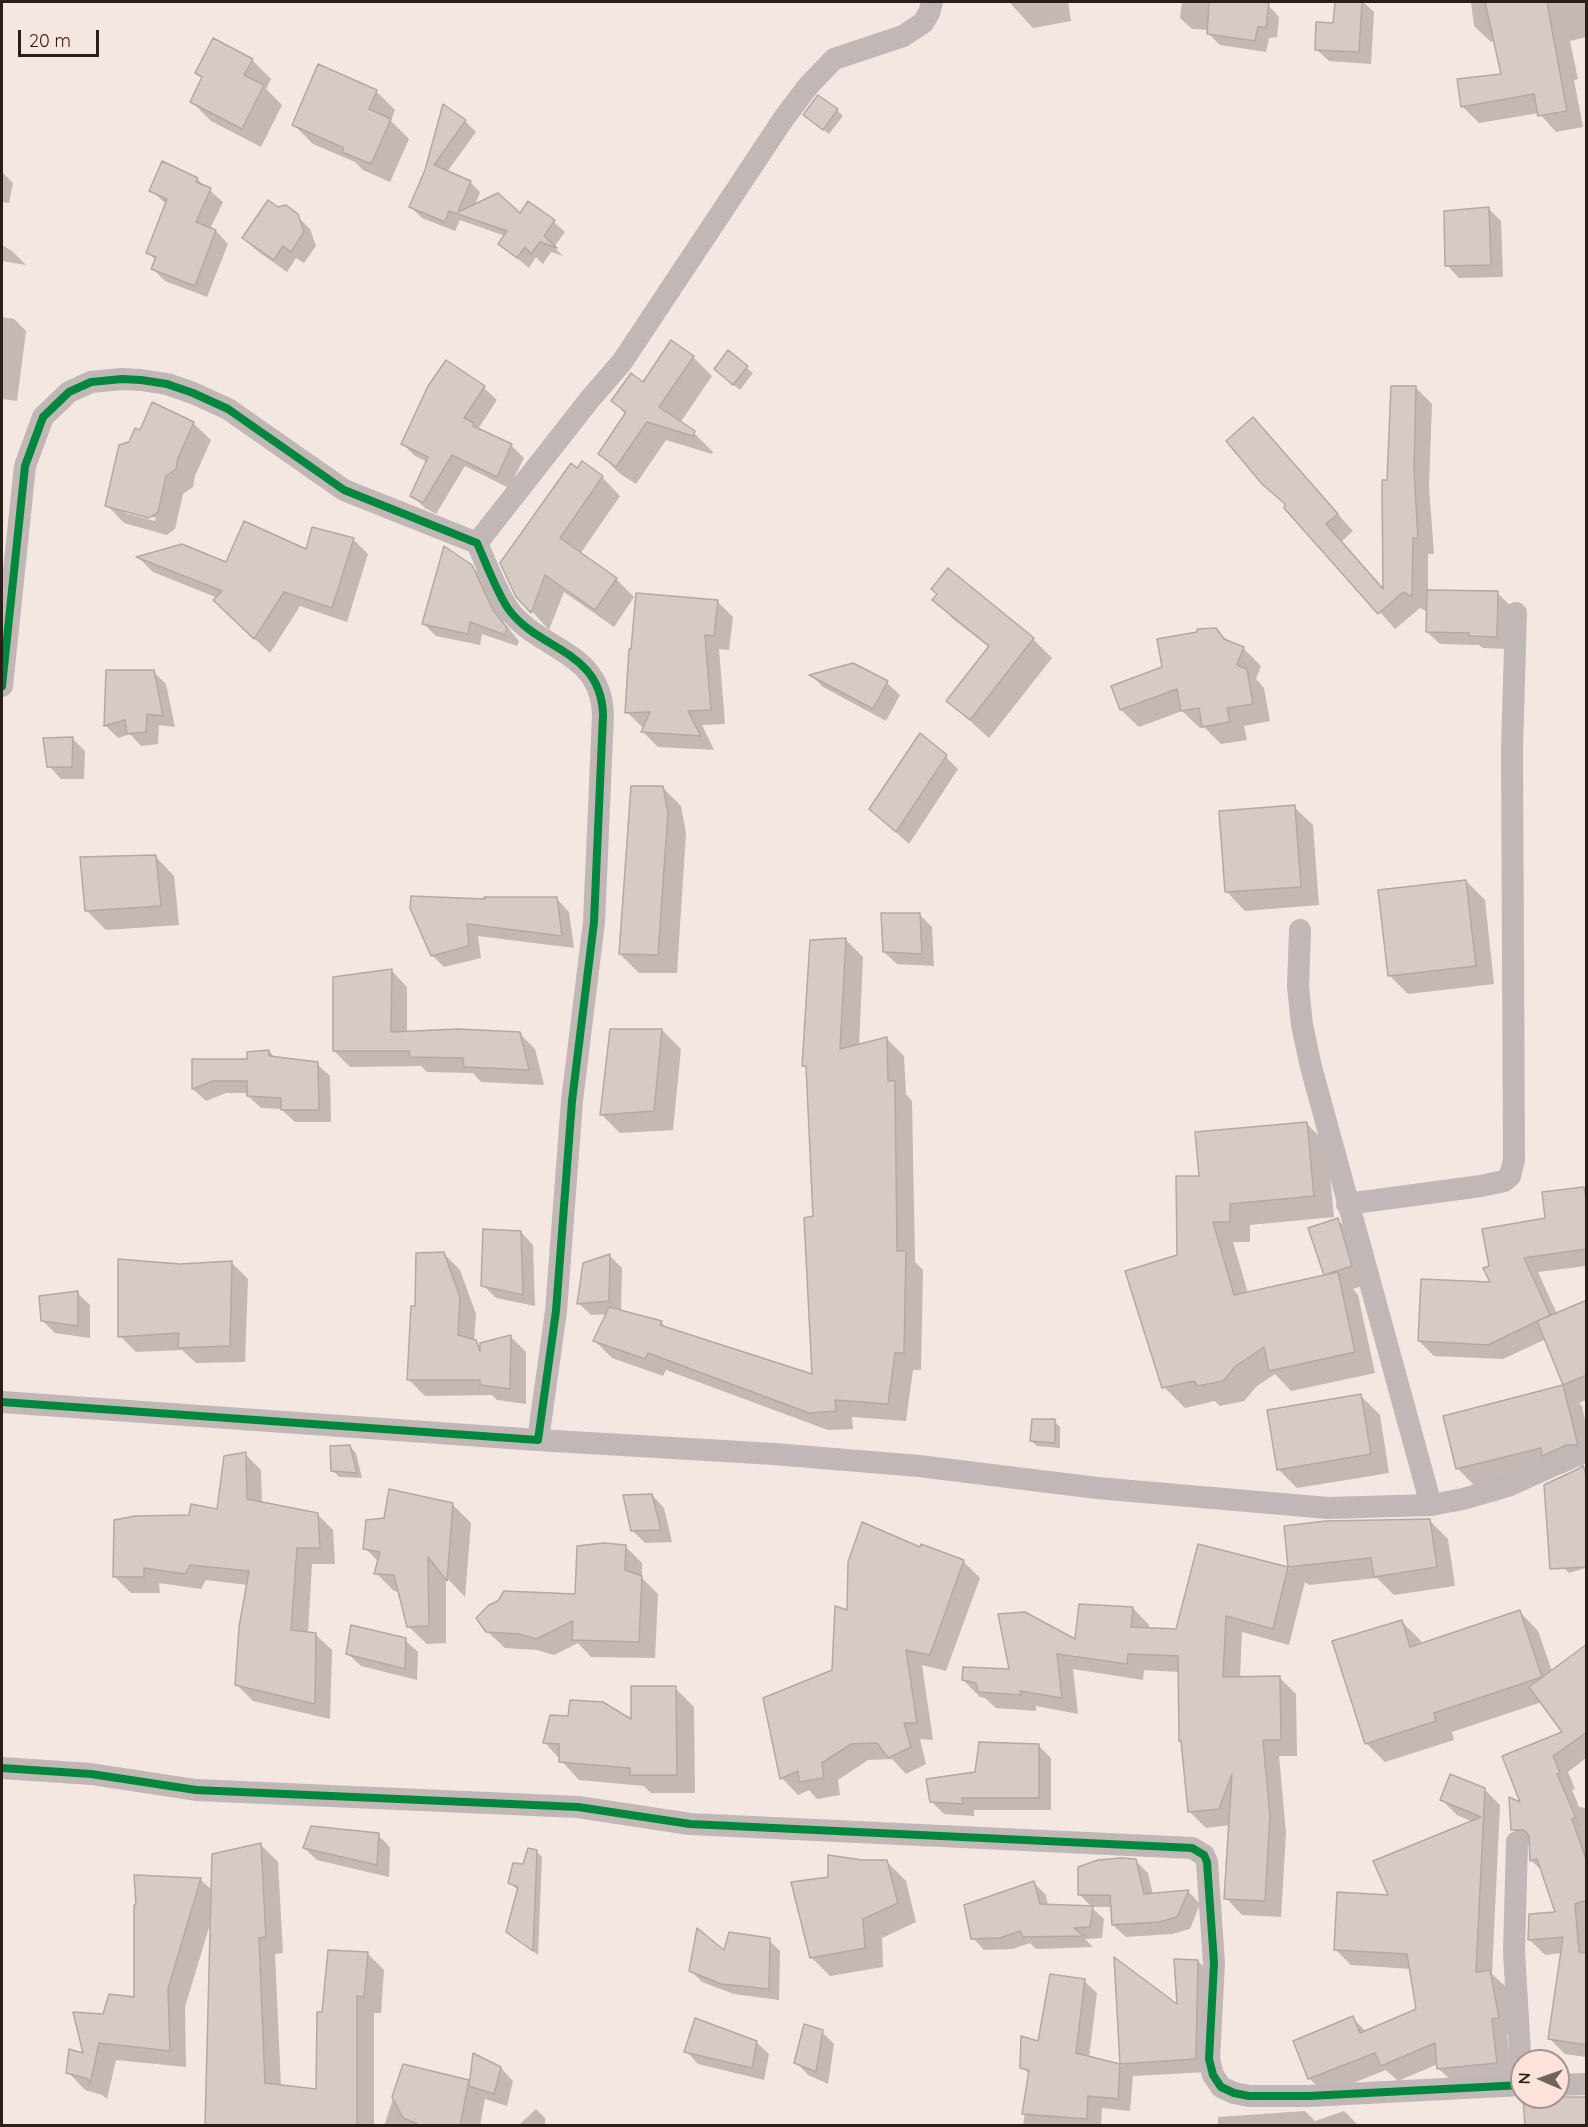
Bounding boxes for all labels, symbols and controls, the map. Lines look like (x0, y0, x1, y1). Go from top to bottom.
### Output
scale bar (21, 18, 102, 56)
text: 20 m (29, 29, 71, 52)
north arrow (1510, 2049, 1570, 2109)
text: N (1514, 2072, 1534, 2085)

